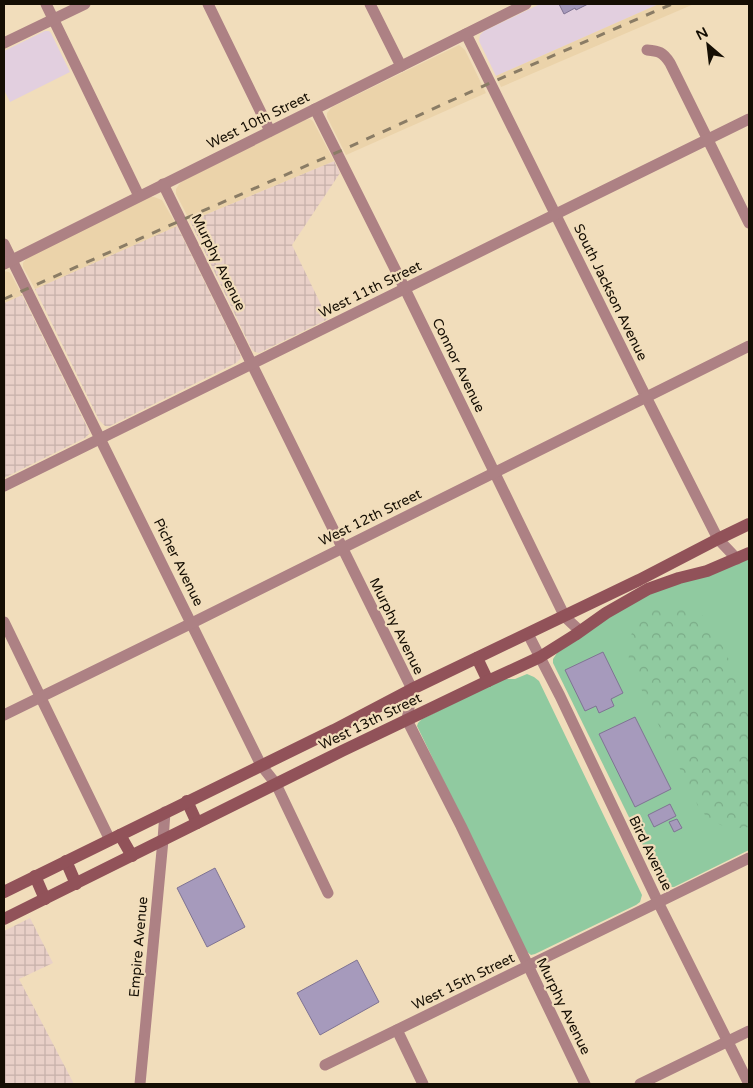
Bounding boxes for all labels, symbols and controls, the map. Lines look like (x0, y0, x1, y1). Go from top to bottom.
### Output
north arrow (683, 20, 733, 70)
text: N (693, 24, 711, 44)
street label: West 10th Street (204, 88, 313, 153)
street label: Murphy Avenue (188, 211, 249, 314)
street label: South Jackson Avenue (570, 221, 651, 363)
street label: West 11th Street (316, 257, 425, 322)
street label: Connor Avenue (428, 315, 489, 415)
street label: West 12th Street (316, 485, 425, 550)
street label: Picher Avenue (150, 515, 207, 609)
street label: Murphy Avenue (366, 575, 427, 678)
street label: West 13th Street (316, 689, 425, 754)
street label: Bird Avenue (625, 813, 676, 893)
street label: Empire Avenue (126, 896, 151, 998)
street label: West 15th Street (409, 949, 518, 1014)
street label: Murphy Avenue (533, 955, 594, 1058)

